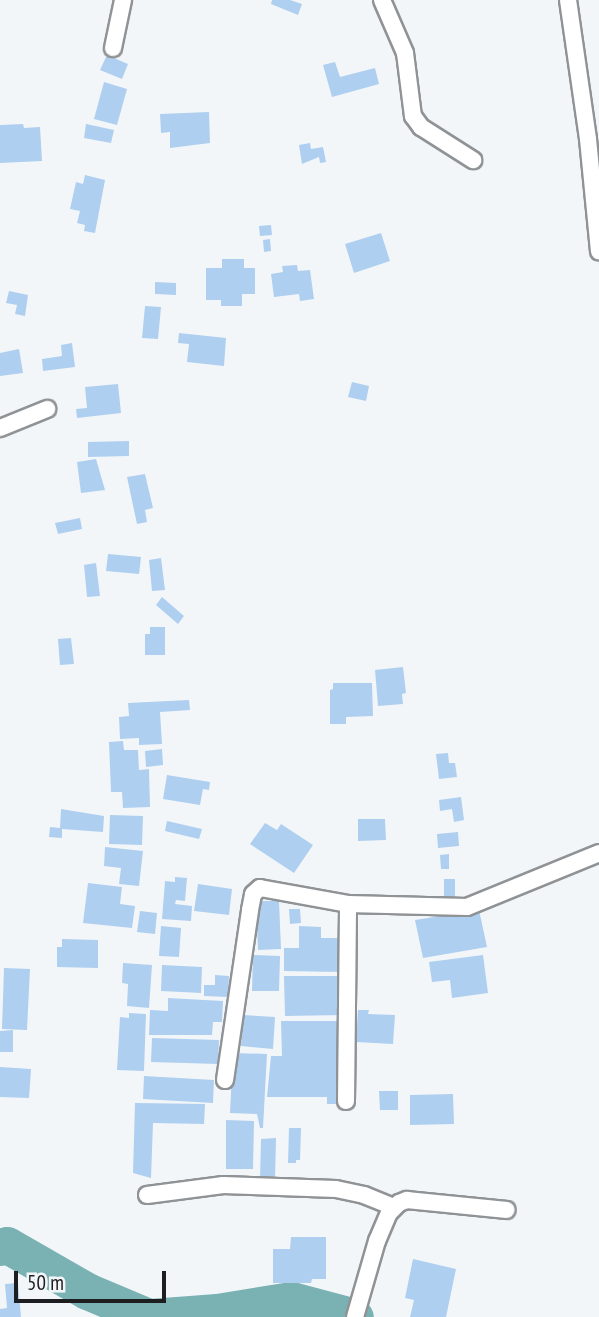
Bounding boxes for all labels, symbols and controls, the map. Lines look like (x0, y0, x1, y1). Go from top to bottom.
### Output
scale bar (18, 1258, 170, 1302)
text: 50 m (27, 1269, 64, 1296)

